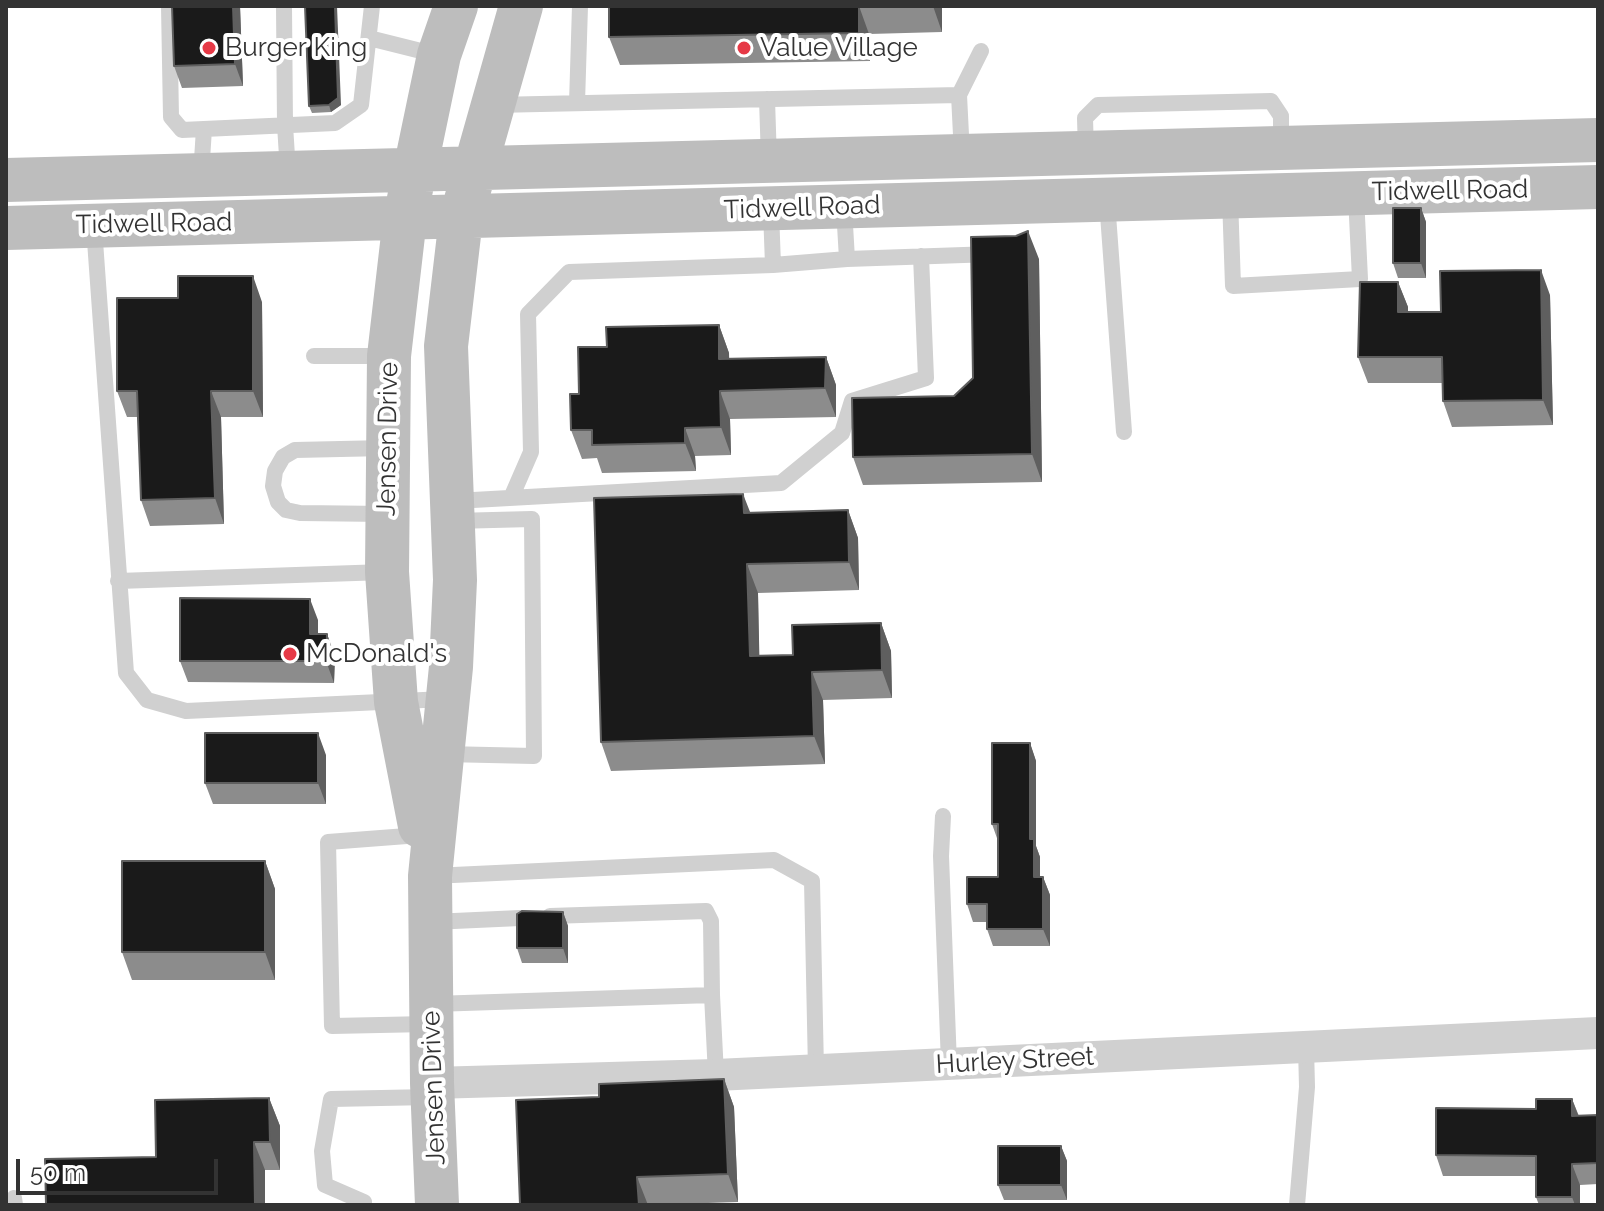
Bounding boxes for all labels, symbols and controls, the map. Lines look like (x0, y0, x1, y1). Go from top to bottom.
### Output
place label: Burger King (225, 32, 367, 64)
place label: Value Village (760, 32, 918, 64)
marker: Burger King (200, 39, 218, 57)
marker: Value Village (735, 39, 753, 57)
street label: Tidwell Road (1371, 174, 1529, 208)
street label: Tidwell Road (723, 190, 881, 226)
street label: Tidwell Road (75, 207, 233, 241)
street label: Jensen Drive (371, 362, 405, 516)
place label: McDonald's (306, 638, 447, 670)
marker: McDonald's (281, 645, 299, 663)
street label: Jensen Drive (416, 1010, 452, 1166)
street label: Hurley Street (935, 1041, 1095, 1081)
scale bar (20, 1143, 222, 1193)
text: 50 m (30, 1158, 86, 1187)

